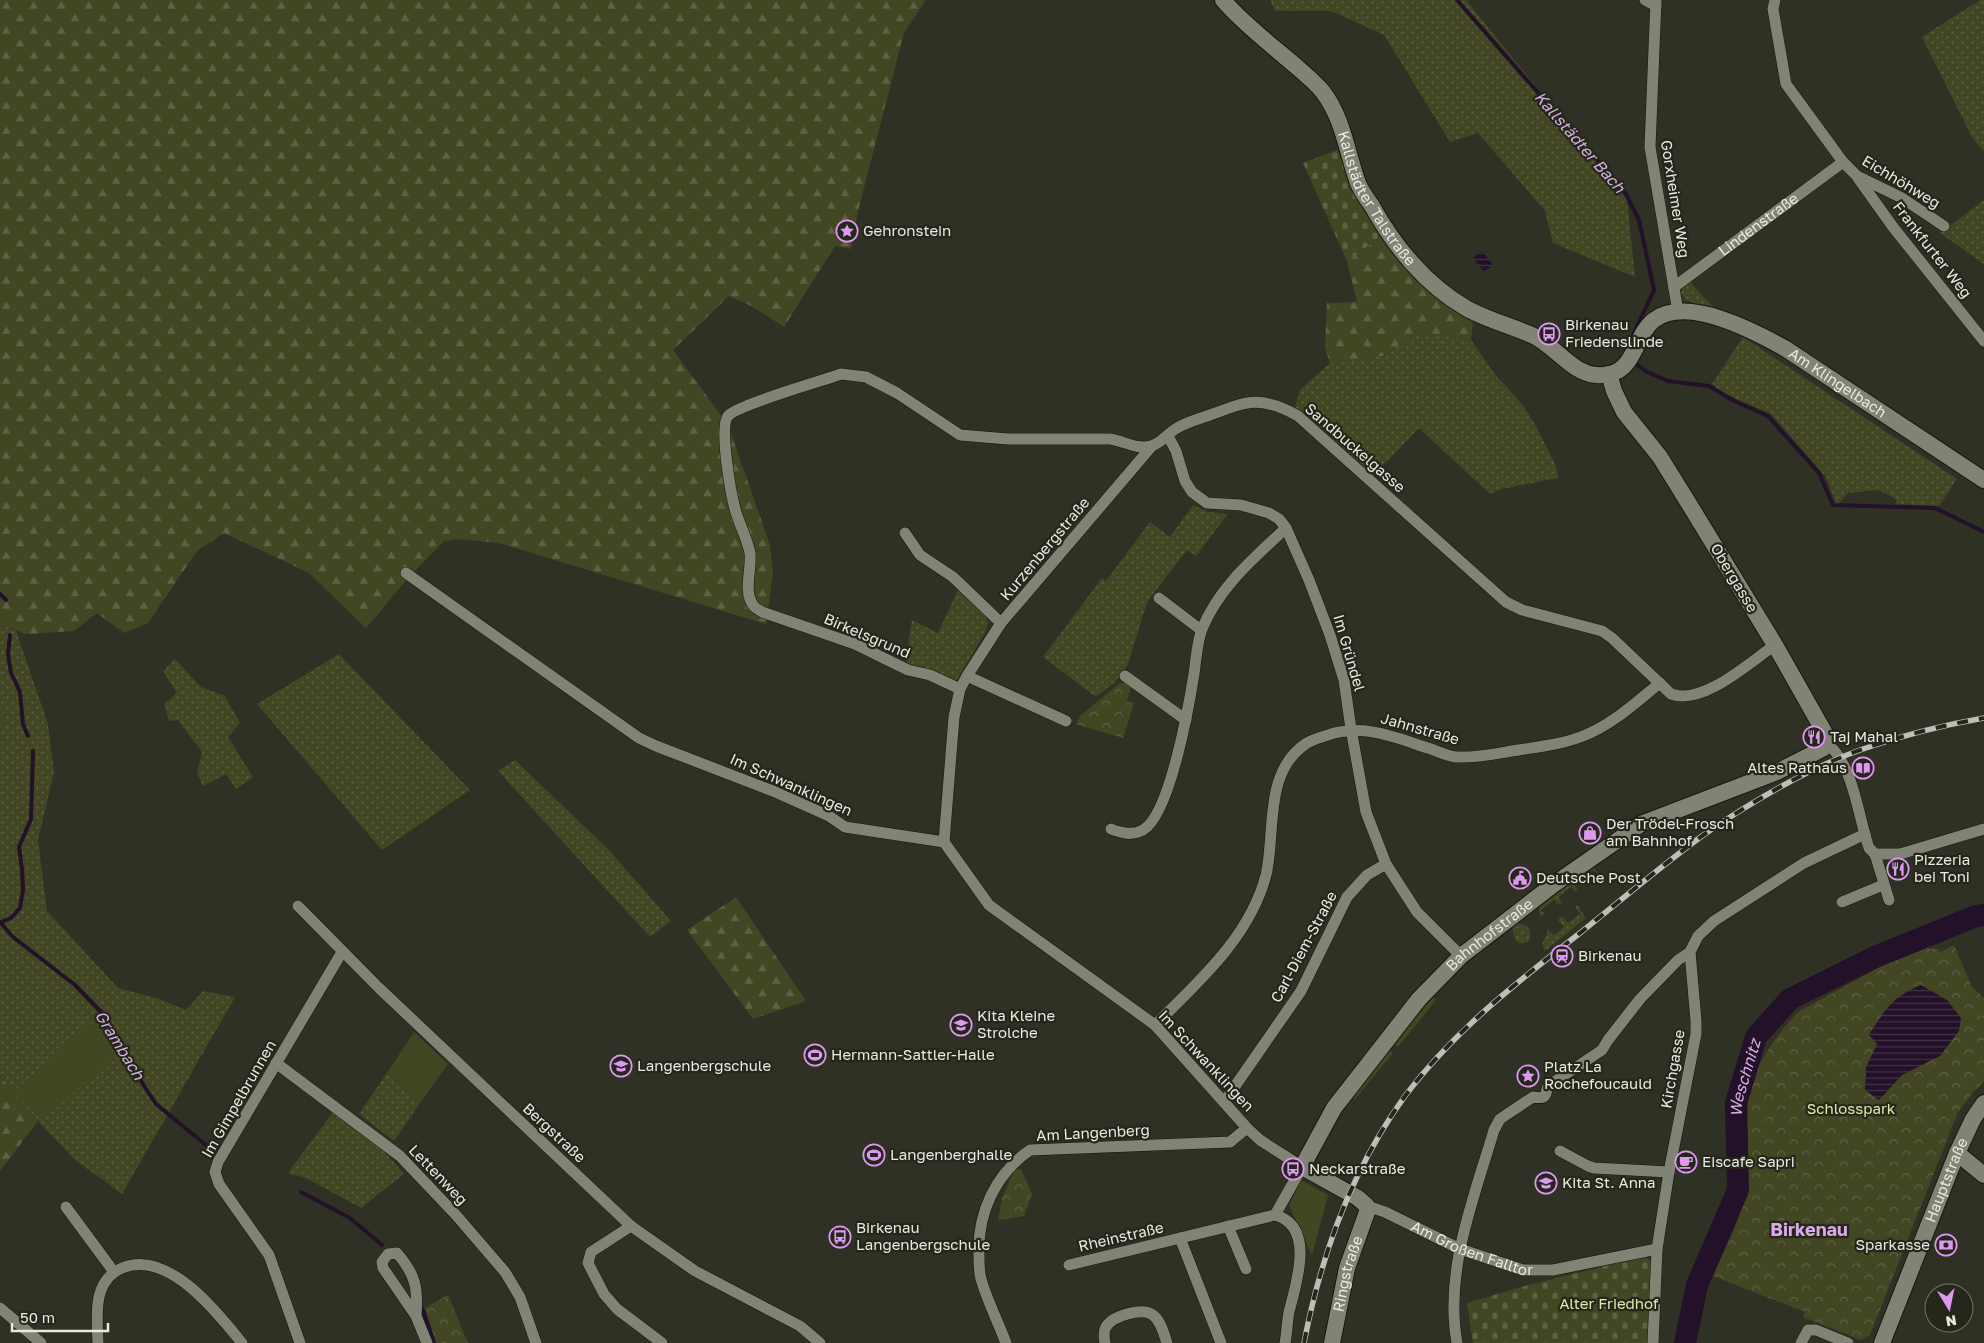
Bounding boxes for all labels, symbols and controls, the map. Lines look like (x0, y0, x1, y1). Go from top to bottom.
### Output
water label: Kallstädter Bach (1530, 87, 1630, 198)
street label: Kallstädter Talstraße (1335, 129, 1420, 269)
street label: Gorxheimer Weg (1658, 139, 1694, 259)
street label: Eichhöhweg (1859, 151, 1944, 211)
street label: Lindenstraße (1714, 188, 1801, 259)
street label: Frankfurter Weg (1890, 198, 1976, 301)
place icon: Gehronstein (835, 219, 859, 243)
place label: Gehronstein (863, 221, 951, 239)
place label: Birkenau Friedenslinde (1565, 315, 1664, 350)
bus stop icon: Birkenau Friedenslinde (1537, 322, 1561, 346)
street label: Am Klingelbach (1786, 343, 1890, 421)
street label: Sandbuckelgasse (1302, 399, 1410, 496)
street label: Kurzenbergstraße (996, 493, 1093, 604)
street label: Obergasse (1707, 540, 1763, 615)
street label: Birkelsgrund (821, 609, 913, 661)
street label: Im Gründel (1330, 612, 1370, 693)
street label: Jahnstraße (1379, 708, 1462, 748)
restaurant icon: Taj Mahal (1802, 725, 1826, 749)
place label: Taj Mahal (1830, 727, 1898, 745)
street label: Im Schwanklingen (728, 749, 855, 819)
library icon: Altes Rathaus (1851, 756, 1875, 780)
place label: Altes Rathaus (1747, 758, 1847, 776)
place label: Der Trödel-Frosch am Bahnhof (1606, 814, 1734, 849)
shop icon: Der Trödel-Frosch am Bahnhof (1578, 821, 1602, 845)
place label: Pizzeria bei Toni (1914, 850, 1970, 885)
restaurant icon: Pizzeria bei Toni (1886, 857, 1910, 881)
public building icon: Deutsche Post (1508, 866, 1532, 890)
place label: Deutsche Post (1536, 868, 1641, 886)
street label: Carl-Diem-Straße (1266, 888, 1340, 1005)
street label: Bahnhofstraße (1442, 894, 1536, 974)
station icon: Birkenau (1550, 944, 1574, 968)
place label: Birkenau (1578, 946, 1642, 964)
place label: Kita Kleine Strolche (977, 1006, 1055, 1041)
street label: Im Schwanklingen (1155, 1006, 1258, 1115)
water label: Grambach (91, 1007, 150, 1084)
school or university icon: Kita Kleine Strolche (949, 1013, 973, 1037)
street label: Kirchgasse (1656, 1028, 1688, 1110)
water label: Weschnitz (1726, 1035, 1765, 1117)
street label: Im Gimpelbrunnen (197, 1036, 279, 1161)
sports icon: Hermann-Sattler-Halle (803, 1043, 827, 1067)
place label: Hermann-Sattler-Halle (831, 1045, 995, 1063)
school or university icon: Langenbergschule (609, 1054, 633, 1078)
place label: Langenbergschule (637, 1056, 771, 1074)
place label: Platz La Rochefoucauld (1544, 1057, 1652, 1092)
place icon: Platz La Rochefoucauld (1516, 1064, 1540, 1088)
street label: Bergstraße (520, 1099, 590, 1166)
park label: Schlosspark (1807, 1099, 1896, 1117)
street label: Am Langenberg (1036, 1120, 1150, 1144)
street label: Hauptstraße (1920, 1134, 1971, 1225)
street label: Lettenweg (406, 1140, 472, 1208)
sports icon: Langenberghalle (862, 1143, 886, 1167)
place label: Langenberghalle (890, 1145, 1013, 1163)
cafe icon: Eiscafe Sapri (1674, 1150, 1698, 1174)
place label: Eiscafe Sapri (1702, 1152, 1795, 1170)
bus stop icon: Neckarstraße (1281, 1157, 1305, 1181)
place label: Neckarstraße (1309, 1159, 1406, 1177)
school or university icon: Kita St. Anna (1534, 1171, 1558, 1195)
place label: Kita St. Anna (1562, 1173, 1656, 1191)
street label: Am Großen Falltor (1408, 1216, 1533, 1279)
street label: Rheinstraße (1076, 1217, 1165, 1255)
place label: Birkenau Langenbergschule (856, 1218, 990, 1253)
district label: Birkenau (1770, 1218, 1848, 1240)
bus stop icon: Birkenau Langenbergschule (828, 1225, 852, 1249)
street label: Ringstraße (1328, 1233, 1366, 1313)
bank icon: Sparkasse (1934, 1233, 1958, 1257)
place label: Sparkasse (1855, 1235, 1930, 1253)
north arrow (1924, 1283, 1974, 1333)
park label: Alter Friedhof (1560, 1294, 1659, 1312)
scale bar (12, 1300, 109, 1332)
text: 50 m (20, 1308, 55, 1326)
text: N (1945, 1312, 1958, 1331)

